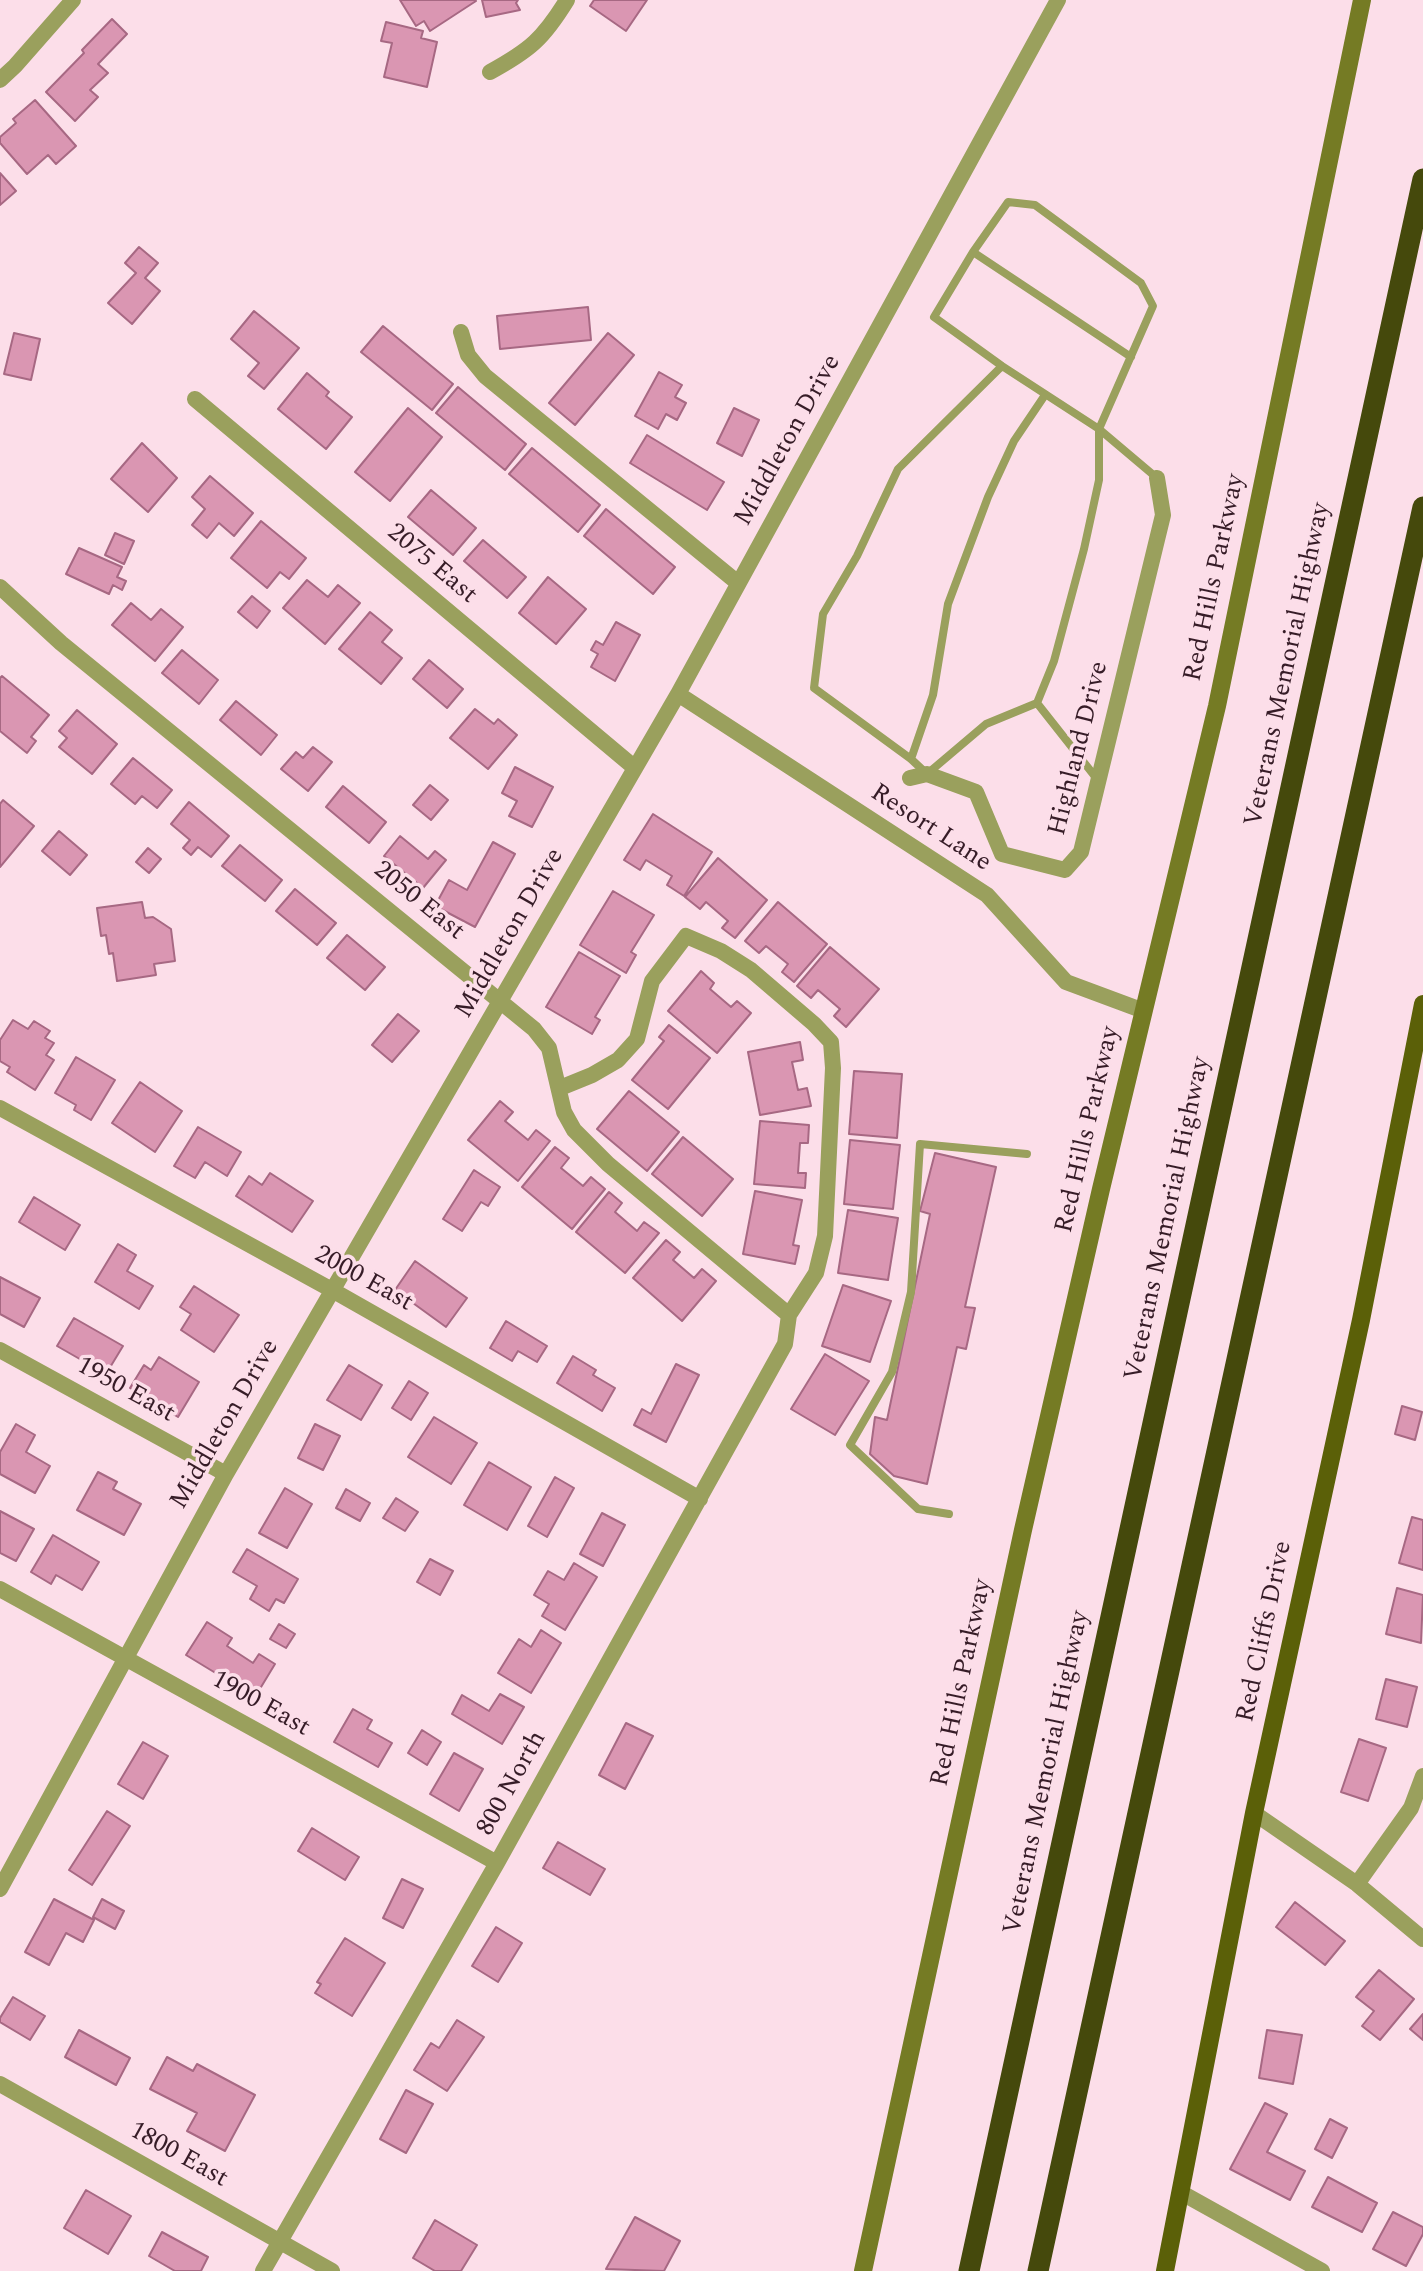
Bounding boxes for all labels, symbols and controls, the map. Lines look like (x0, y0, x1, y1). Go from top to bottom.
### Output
street label: Middleton Drive (729, 350, 849, 532)
street label: Red Hills Parkway (1179, 471, 1253, 685)
street label: Veterans Memorial Highway (1239, 500, 1339, 830)
street label: 2075 East (379, 518, 483, 612)
street label: Highland Drive (1043, 659, 1117, 839)
street label: Resort Lane (864, 778, 996, 880)
street label: Middleton Drive (450, 844, 572, 1024)
street label: 2050 East (366, 856, 470, 948)
street label: Red Hills Parkway (1050, 1024, 1128, 1236)
street label: Veterans Memorial Highway (1119, 1054, 1219, 1384)
street label: 2000 East (308, 1240, 418, 1320)
street label: Middleton Drive (165, 1335, 287, 1515)
street label: 1950 East (70, 1351, 180, 1431)
street label: Red Cliffs Drive (1232, 1538, 1300, 1726)
street label: Red Hills Parkway (926, 1576, 1000, 1790)
street label: Veterans Memorial Highway (998, 1608, 1098, 1938)
street label: 1900 East (205, 1665, 315, 1745)
street label: 800 North (471, 1726, 555, 1842)
street label: 1800 East (123, 2116, 233, 2196)

